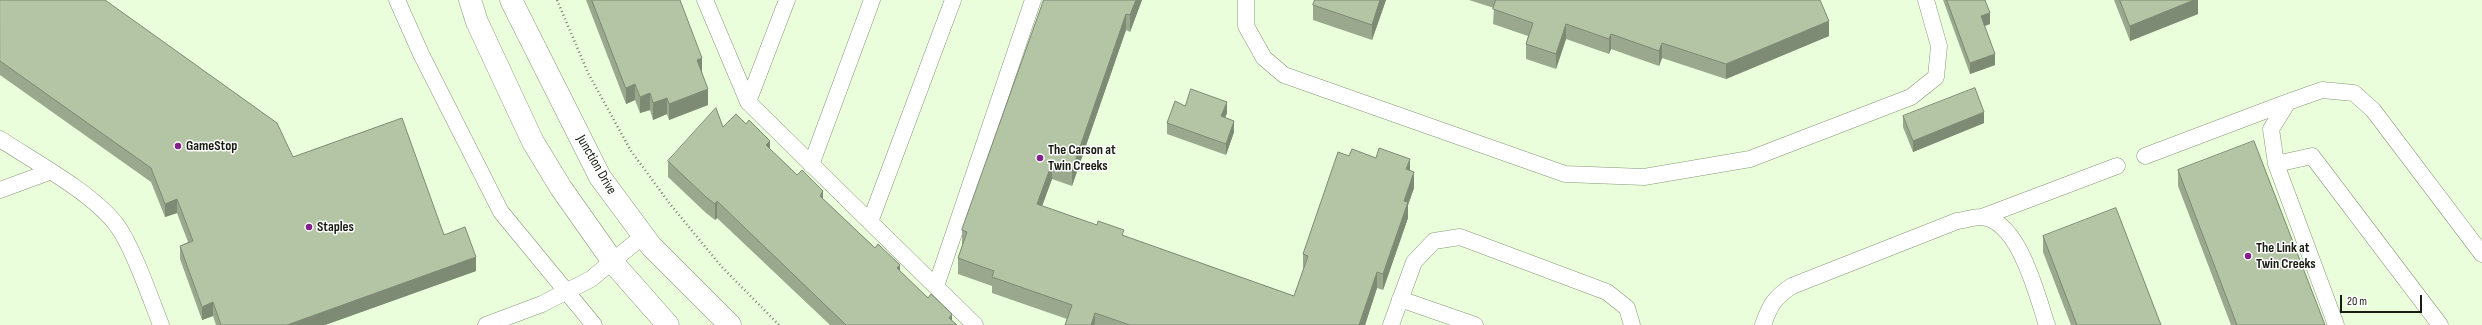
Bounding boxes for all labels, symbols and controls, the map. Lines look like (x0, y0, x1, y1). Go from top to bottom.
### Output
street label: Junction Drive (572, 132, 620, 198)
place label: GameStop (186, 138, 237, 154)
marker: GameStop (173, 141, 183, 151)
place label: The Carson at Twin Creeks (1048, 142, 1116, 174)
marker: The Carson at Twin Creeks (1035, 153, 1045, 163)
place label: Staples (317, 219, 354, 235)
marker: Staples (304, 222, 314, 232)
place label: The Link at Twin Creeks (2256, 240, 2316, 272)
marker: The Link at Twin Creeks (2243, 251, 2253, 261)
scale bar (2342, 287, 2424, 313)
text: 20 m (2347, 294, 2367, 309)

